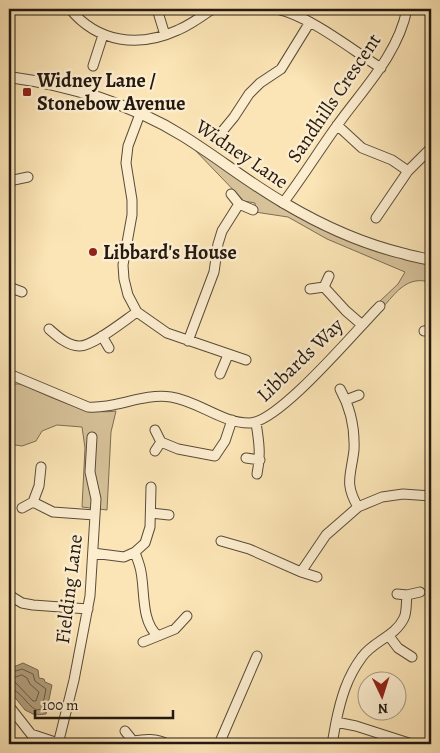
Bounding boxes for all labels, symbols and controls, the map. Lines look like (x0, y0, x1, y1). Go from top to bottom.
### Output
street label: Sandhills Crescent (281, 28, 388, 168)
place label: Widney Lane / Stonebow Avenue (36, 67, 185, 117)
marker: Widney Lane / Stonebow Avenue (21, 86, 33, 98)
street label: Widney Lane (190, 112, 294, 195)
place label: Libbard's House (103, 239, 237, 266)
marker: Libbard's House (87, 246, 99, 258)
street label: Libbards Way (251, 311, 350, 408)
street label: Fielding Lane (49, 533, 89, 645)
north arrow (358, 670, 408, 720)
scale bar (35, 688, 172, 720)
text: 100 m (42, 695, 79, 715)
text: N (377, 699, 389, 718)

